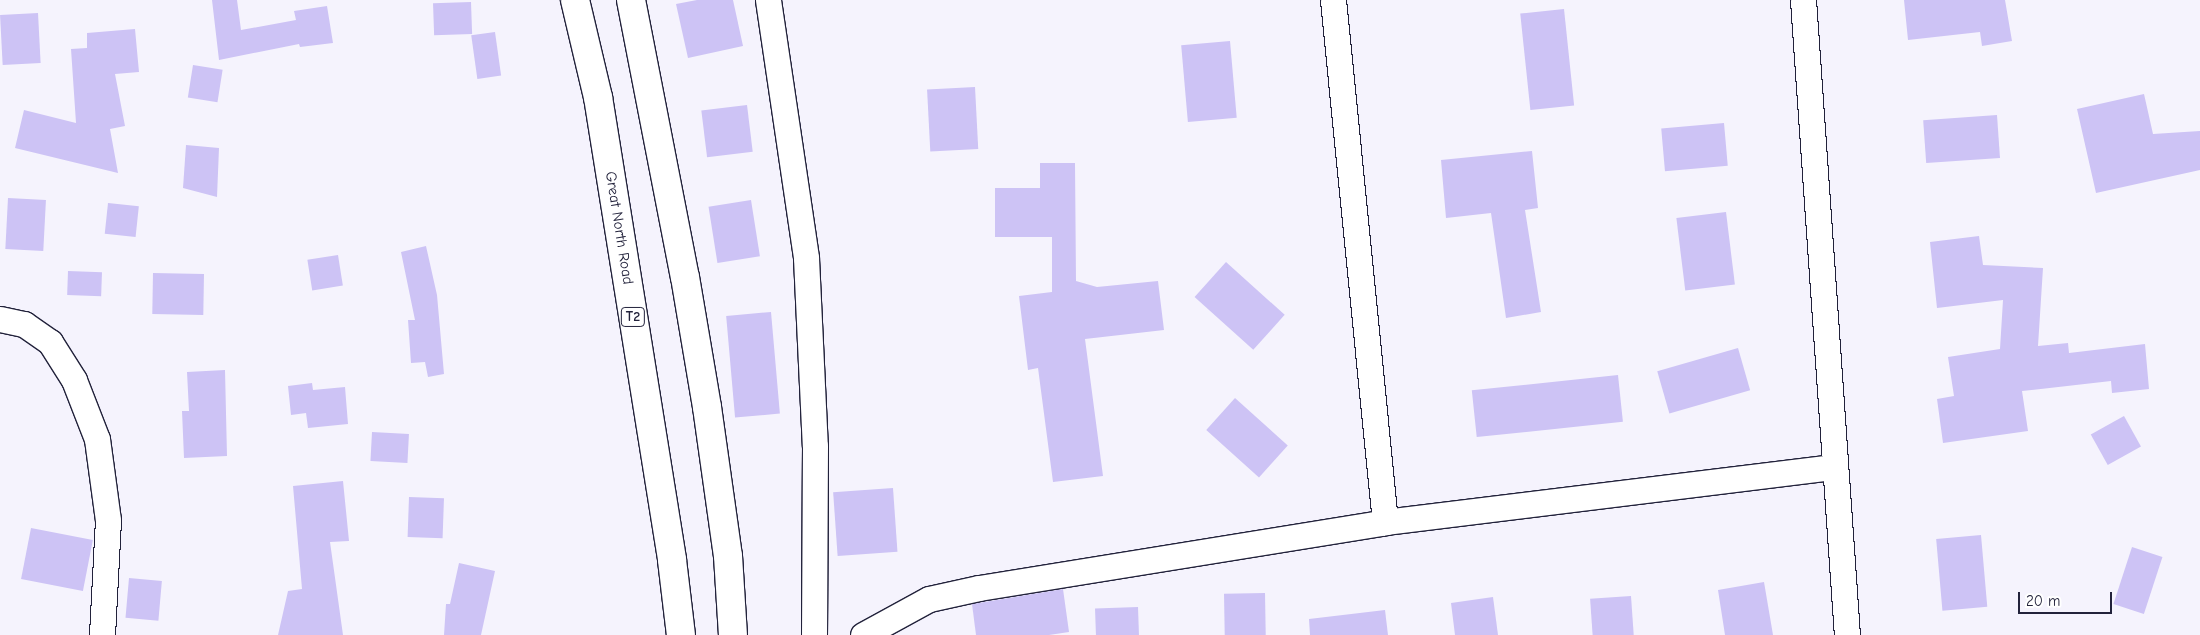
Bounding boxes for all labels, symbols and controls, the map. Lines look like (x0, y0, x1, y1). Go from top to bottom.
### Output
street label: Great North Road (601, 170, 637, 286)
road number: T2 (620, 306, 646, 328)
scale bar (2020, 582, 2114, 614)
text: 20 m (2026, 592, 2060, 610)

